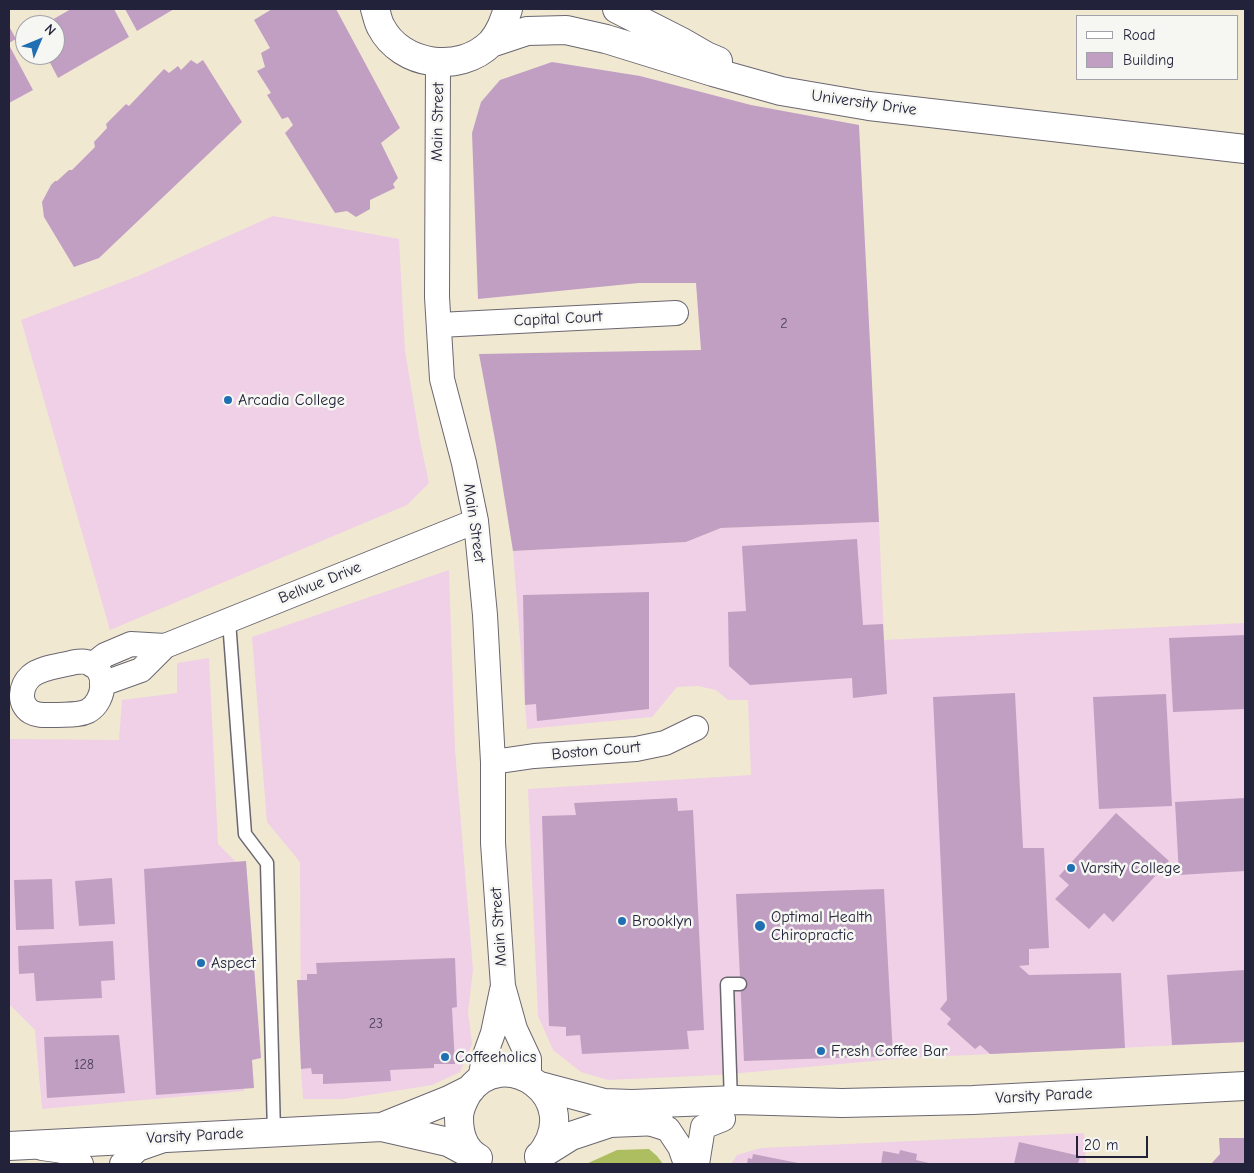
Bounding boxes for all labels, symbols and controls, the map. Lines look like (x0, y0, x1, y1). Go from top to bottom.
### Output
north arrow (15, 15, 65, 65)
legend (1076, 15, 1239, 80)
text: N (41, 20, 59, 39)
text: Road (1123, 26, 1155, 44)
text: Building (1123, 51, 1174, 69)
street label: Main Street (428, 82, 448, 162)
street label: University Drive (810, 86, 918, 120)
street label: Capital Court (513, 307, 603, 331)
house number: 2 (780, 316, 788, 332)
place label: Arcadia College (238, 390, 345, 410)
marker: Arcadia College (222, 394, 234, 406)
street label: Main Street (459, 482, 489, 564)
street label: Bellvue Drive (276, 558, 364, 608)
street label: Boston Court (551, 738, 641, 764)
place label: Varsity College (1081, 858, 1180, 878)
marker: Varsity College (1065, 862, 1077, 874)
street label: Main Street (487, 887, 511, 967)
place label: Optimal Health Chiropractic (771, 907, 873, 945)
place label: Brooklyn (632, 911, 692, 931)
marker: Brooklyn (616, 915, 628, 927)
marker: Optimal Health Chiropractic (753, 919, 767, 933)
place label: Aspect (211, 953, 256, 973)
marker: Aspect (195, 957, 207, 969)
house number: 23 (369, 1016, 383, 1032)
place label: Fresh Coffee Bar (831, 1041, 948, 1061)
marker: Fresh Coffee Bar (815, 1045, 827, 1057)
place label: Coffeeholics (455, 1047, 536, 1067)
marker: Coffeeholics (439, 1051, 451, 1063)
house number: 128 (74, 1057, 94, 1073)
street label: Varsity Parade (995, 1084, 1093, 1108)
street label: Varsity Parade (146, 1124, 244, 1148)
scale bar (1079, 1126, 1152, 1158)
text: 20 m (1084, 1136, 1118, 1154)

